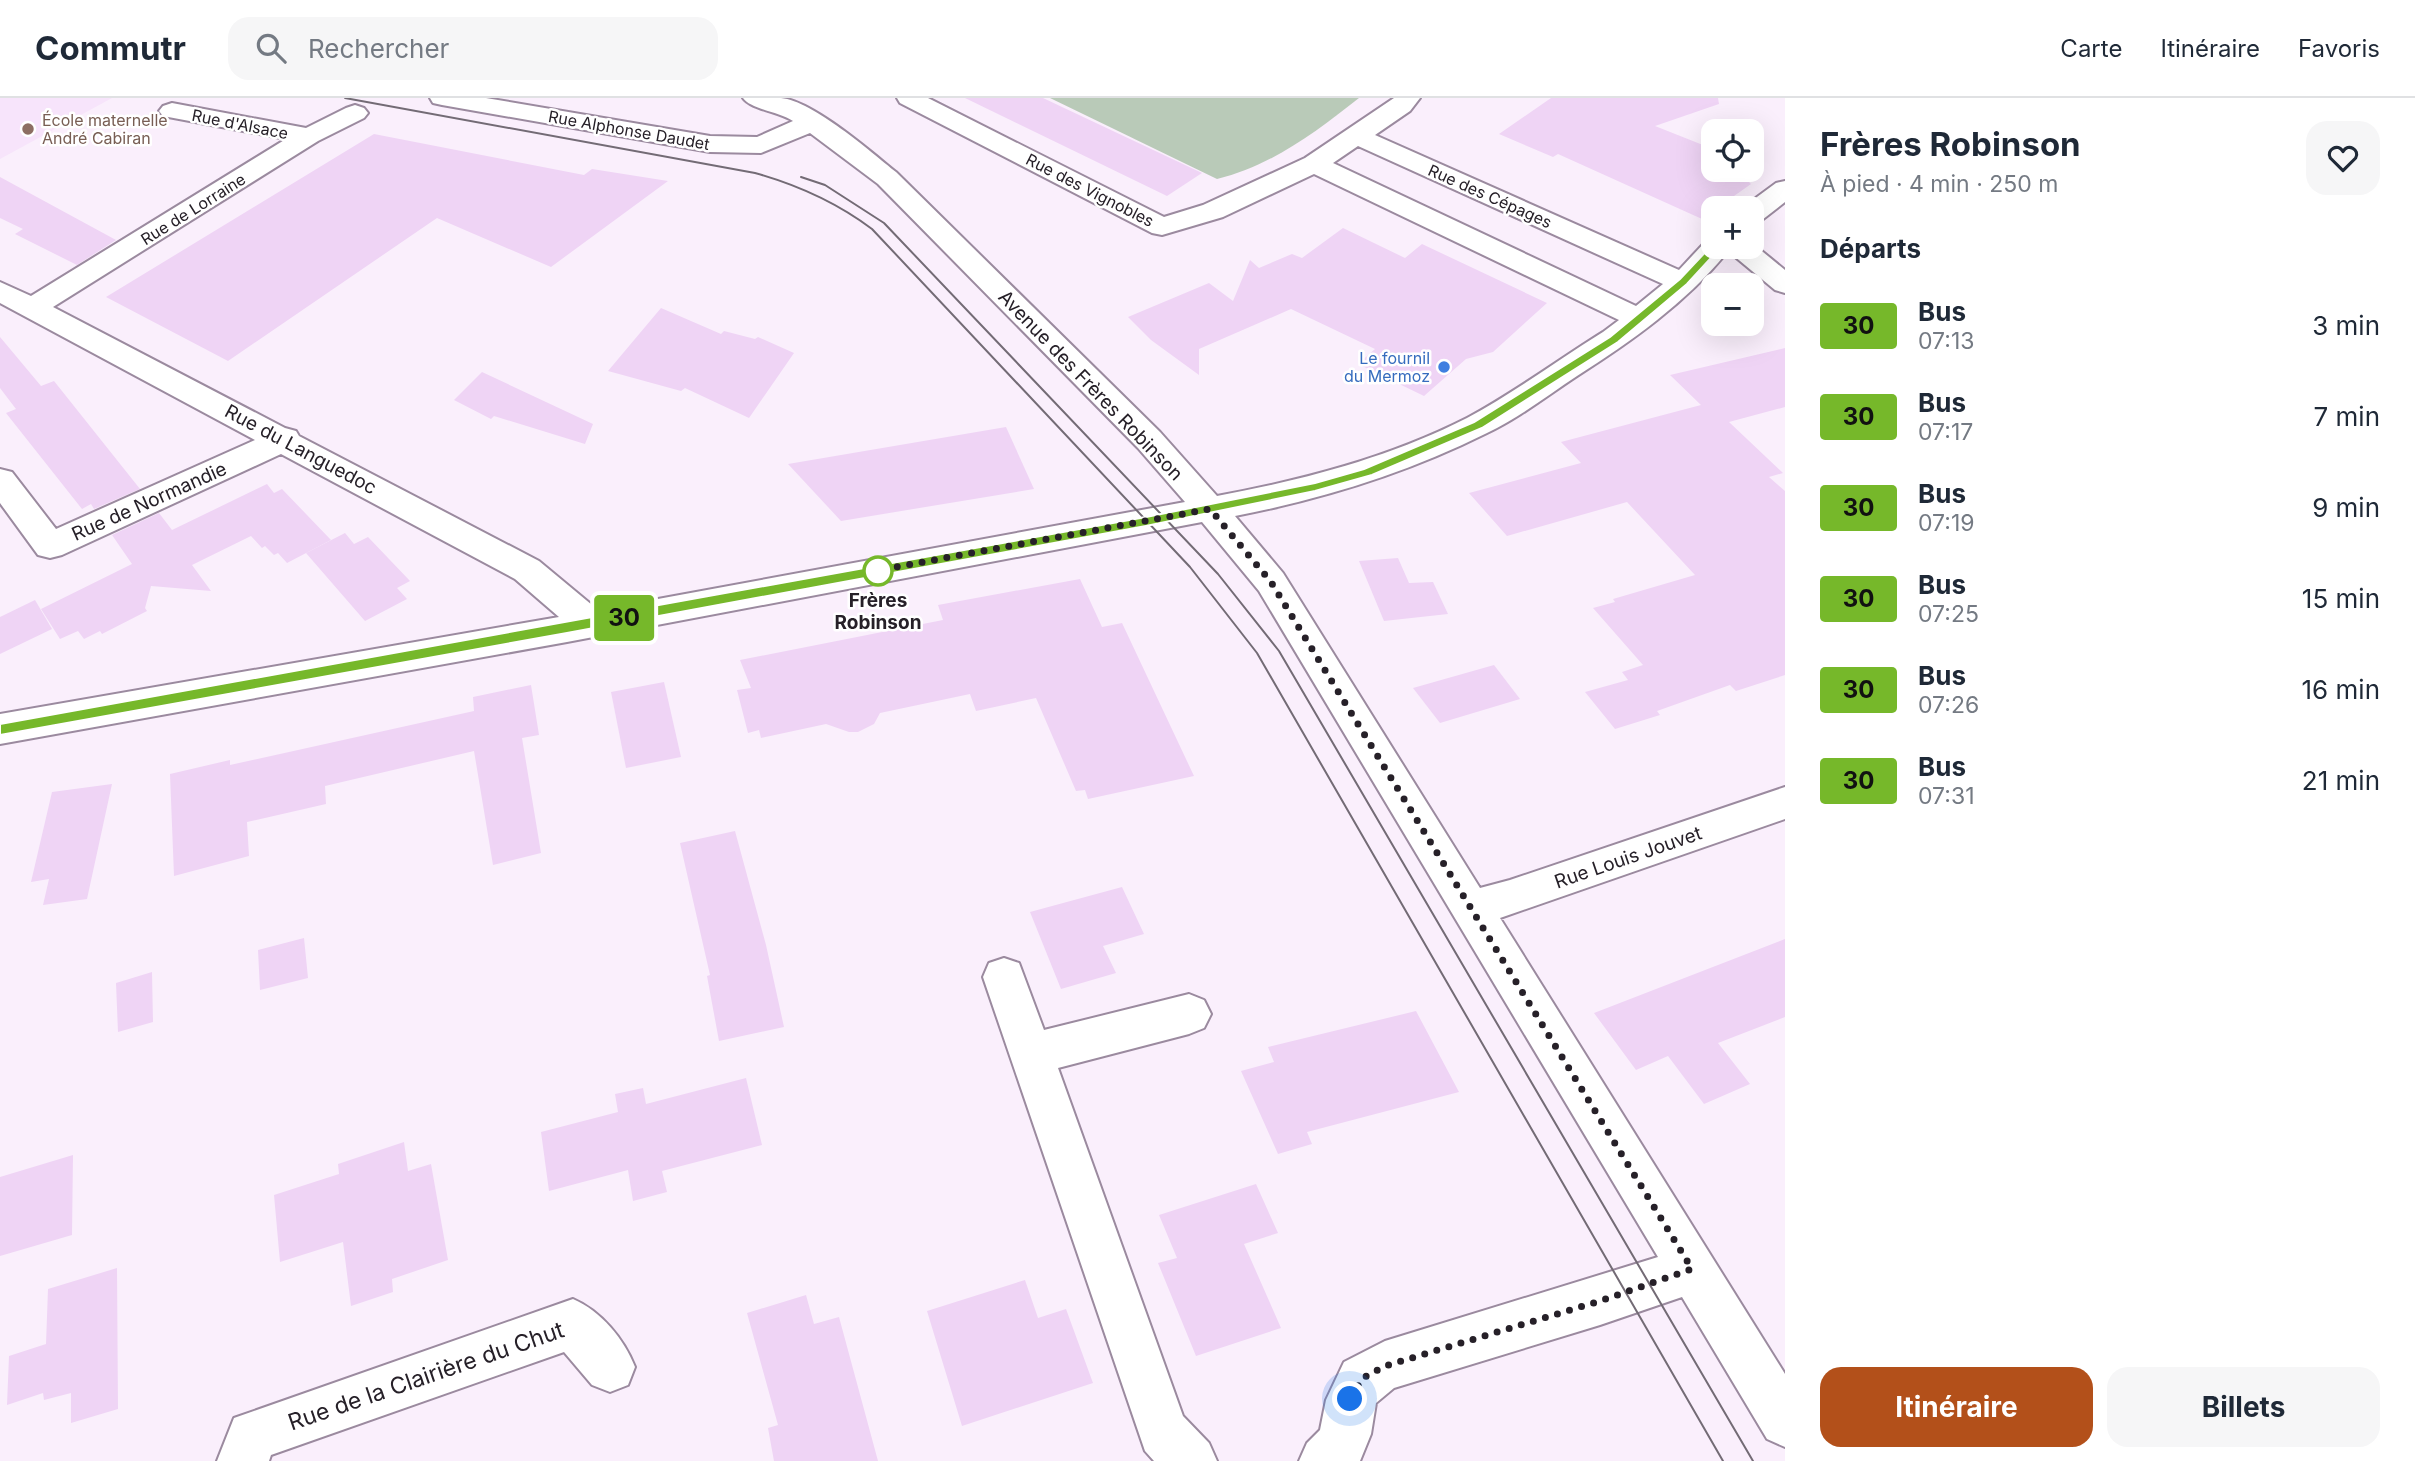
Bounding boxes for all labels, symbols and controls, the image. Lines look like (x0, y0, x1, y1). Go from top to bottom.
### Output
search box (228, 17, 718, 80)
text: Commutr (35, 28, 186, 68)
icon: search (252, 29, 290, 67)
text: Rechercher (308, 33, 449, 64)
text: Carte (2060, 34, 2122, 63)
text: Itinéraire (2160, 34, 2260, 63)
text: Favoris (2298, 34, 2380, 63)
street label: Rue d'Alsace (190, 105, 290, 143)
street label: Rue Alphonse Daudet (547, 106, 711, 154)
place label: École maternelle André Cabiran (42, 110, 168, 148)
map controls (1701, 119, 1764, 336)
button: locate (1701, 119, 1764, 182)
marker: École maternelle André Cabiran (20, 121, 36, 137)
button: heart (2306, 121, 2380, 195)
text: Frères Robinson (1820, 124, 2081, 164)
street label: Rue des Vignobles (1023, 149, 1157, 231)
street label: Rue des Cépages (1425, 160, 1555, 232)
street label: Rue de Lorraine (137, 169, 249, 249)
text: À pied · 4 min · 250 m (1820, 170, 2058, 198)
button: + (1701, 196, 1764, 259)
text: Départs (1820, 233, 1921, 264)
button: − (1701, 273, 1764, 336)
street label: Avenue des Frères Robinson (994, 285, 1188, 485)
text: Bus (1918, 296, 1966, 327)
text: 3 min (2312, 310, 2380, 341)
text: 30 (1843, 311, 1874, 340)
text: 07:13 (1918, 327, 1975, 355)
place label: Le fournil du Mermoz (1344, 348, 1430, 386)
marker: Le fournil du Mermoz (1436, 359, 1452, 375)
text: Bus (1918, 387, 1966, 418)
street label: Rue du Languedoc (221, 400, 381, 499)
text: 7 min (2314, 401, 2380, 432)
text: 30 (1843, 402, 1874, 431)
text: 07:17 (1918, 418, 1973, 446)
street label: Rue de Normandie (68, 457, 230, 546)
text: Bus (1918, 478, 1966, 509)
text: 9 min (2312, 492, 2380, 523)
text: 30 (1843, 493, 1874, 522)
text: 07:19 (1918, 509, 1975, 537)
marker: Frères Robinson (863, 556, 893, 586)
text: Bus (1918, 569, 1966, 600)
text: 15 min (2302, 583, 2380, 614)
text: 30 (1843, 584, 1874, 613)
place label: Frères Robinson (835, 589, 921, 634)
line badge: 30 (592, 595, 656, 641)
text: 07:25 (1918, 600, 1979, 628)
text: 30 (608, 603, 640, 632)
text: Bus (1918, 660, 1966, 691)
text: 16 min (2302, 674, 2380, 705)
text: 30 (1843, 675, 1874, 704)
text: 07:26 (1918, 691, 1979, 719)
text: Bus (1918, 751, 1966, 782)
text: 21 min (2302, 765, 2380, 796)
text: 30 (1843, 766, 1874, 795)
text: 07:31 (1918, 782, 1975, 810)
street label: Rue Louis Jouvet (1551, 821, 1705, 893)
street label: Rue de la Clairière du Chut (284, 1315, 568, 1436)
button: Itinéraire (1820, 1367, 2093, 1447)
button: Billets (2107, 1367, 2380, 1447)
your location (1332, 1381, 1367, 1416)

